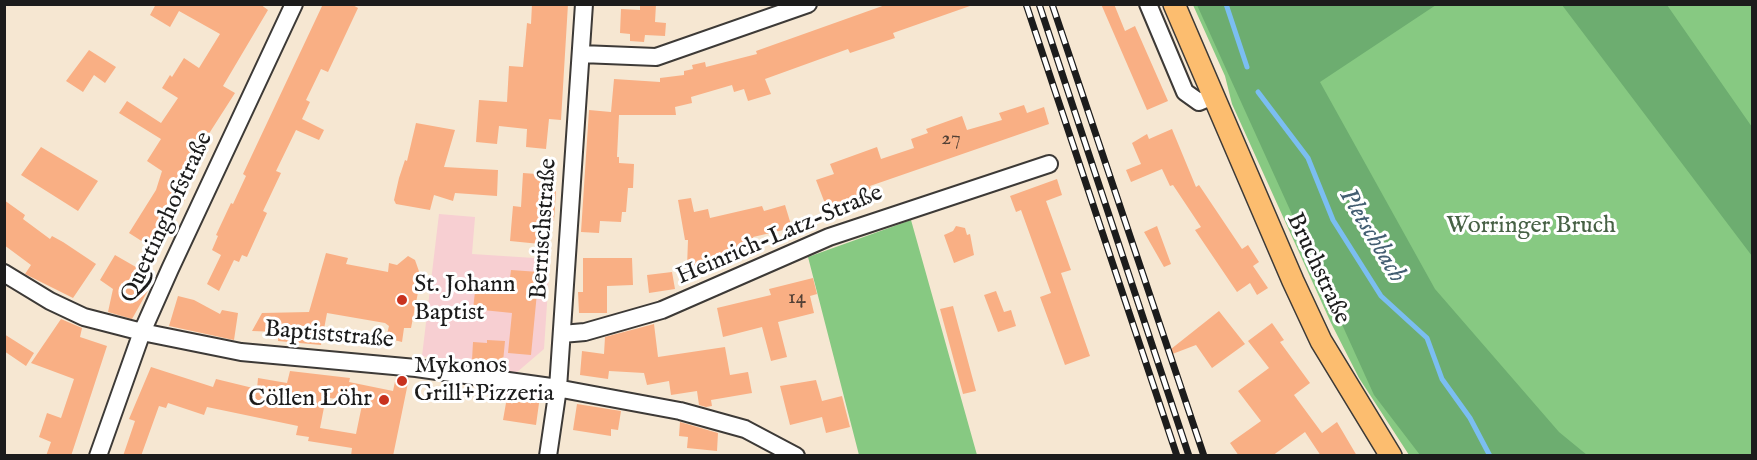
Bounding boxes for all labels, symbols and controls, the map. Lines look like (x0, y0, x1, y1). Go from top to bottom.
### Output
house number: 27 (941, 127, 961, 153)
street label: Quettinghofstraße (116, 128, 220, 308)
street label: Berrischstraße (526, 157, 564, 301)
street label: Heinrich-Latz-Straße (673, 180, 887, 292)
water label: Pletschbach (1331, 183, 1411, 289)
street label: Bruchstraße (1279, 209, 1355, 329)
park label: Worringer Bruch (1446, 213, 1616, 241)
place label: St. Johann Baptist (414, 272, 516, 328)
house number: 14 (788, 286, 806, 312)
marker: St. Johann Baptist (395, 293, 409, 307)
street label: Baptiststraße (263, 316, 395, 356)
place label: Mykonos Grill+Pizzeria (414, 353, 554, 409)
marker: Mykonos Grill+Pizzeria (395, 374, 409, 388)
place label: Cöllen Löhr (248, 386, 372, 414)
marker: Cöllen Löhr (377, 393, 391, 407)

